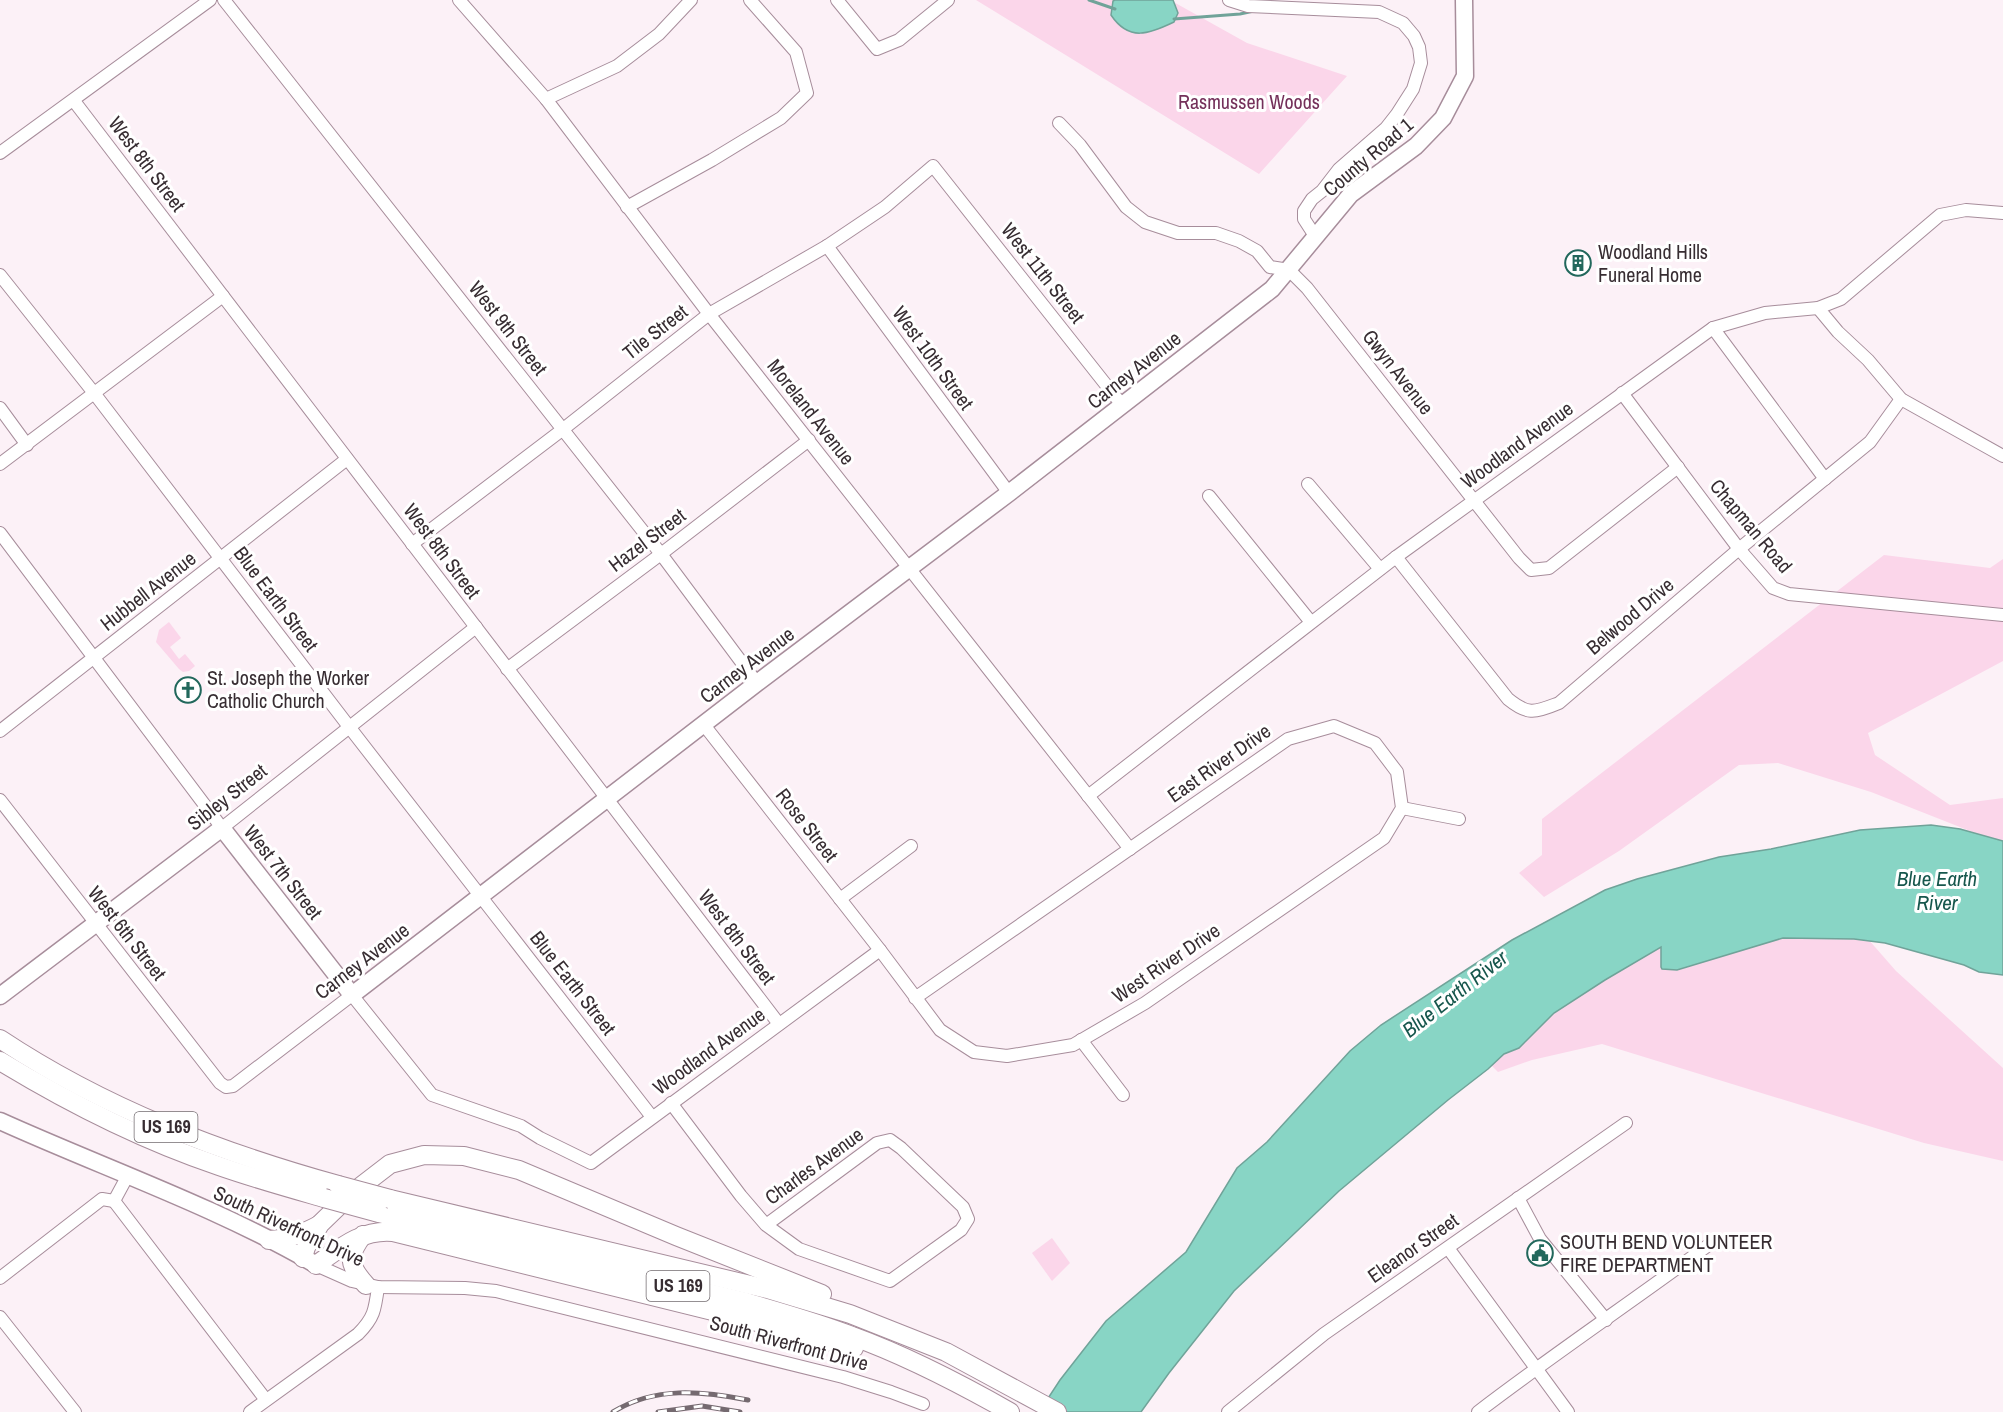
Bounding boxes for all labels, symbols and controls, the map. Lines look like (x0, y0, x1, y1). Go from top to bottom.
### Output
park label: Rasmussen Woods (1178, 88, 1320, 115)
street label: West 8th Street (103, 111, 192, 217)
street label: County Road 1 (1317, 111, 1418, 202)
street label: West 11th Street (996, 217, 1091, 329)
place label: Woodland Hills Funeral Home (1598, 238, 1708, 288)
building icon: Woodland Hills Funeral Home (1563, 248, 1593, 278)
street label: West 9th Street (463, 275, 554, 381)
street label: Tile Street (617, 298, 693, 365)
street label: West 10th Street (887, 300, 980, 415)
street label: Gwyn Avenue (1357, 324, 1440, 420)
street label: Carney Avenue (1081, 325, 1186, 415)
street label: Moreland Avenue (762, 353, 861, 470)
street label: Woodland Avenue (1455, 395, 1578, 494)
street label: Chapman Road (1704, 473, 1799, 578)
street label: West 8th Street (398, 498, 487, 604)
street label: Hazel Street (603, 501, 691, 578)
street label: Blue Earth Street (228, 541, 325, 657)
street label: Hubbell Avenue (94, 545, 201, 637)
street label: Belwood Drive (1580, 571, 1679, 660)
street label: Carney Avenue (694, 620, 799, 709)
place label: St. Joseph the Worker Catholic Church (207, 664, 370, 714)
church icon: St. Joseph the Worker Catholic Church (173, 675, 203, 705)
street label: East River Drive (1162, 717, 1276, 808)
street label: Sibley Street (181, 757, 272, 836)
street label: Rose Street (770, 782, 845, 867)
street label: West 7th Street (238, 819, 329, 925)
water label: Blue Earth River (1897, 864, 1977, 917)
street label: West 6th Street (82, 880, 173, 986)
street label: West 8th Street (693, 884, 782, 990)
street label: Carney Avenue (309, 916, 414, 1005)
street label: West River Drive (1107, 917, 1225, 1009)
street label: Blue Earth Street (524, 925, 623, 1041)
water label: Blue Earth River (1396, 943, 1514, 1044)
street label: Woodland Avenue (647, 1001, 770, 1100)
road number: US 169 (134, 1112, 198, 1142)
street label: Charles Avenue (759, 1121, 868, 1210)
street label: South Riverfront Drive (210, 1179, 369, 1272)
street label: Eleanor Street (1362, 1206, 1464, 1289)
place label: SOUTH BEND VOLUNTEER FIRE DEPARTMENT (1560, 1228, 1772, 1278)
public building icon: SOUTH BEND VOLUNTEER FIRE DEPARTMENT (1525, 1238, 1555, 1268)
road number: US 169 (646, 1271, 710, 1301)
street label: South Riverfront Drive (707, 1308, 871, 1377)

